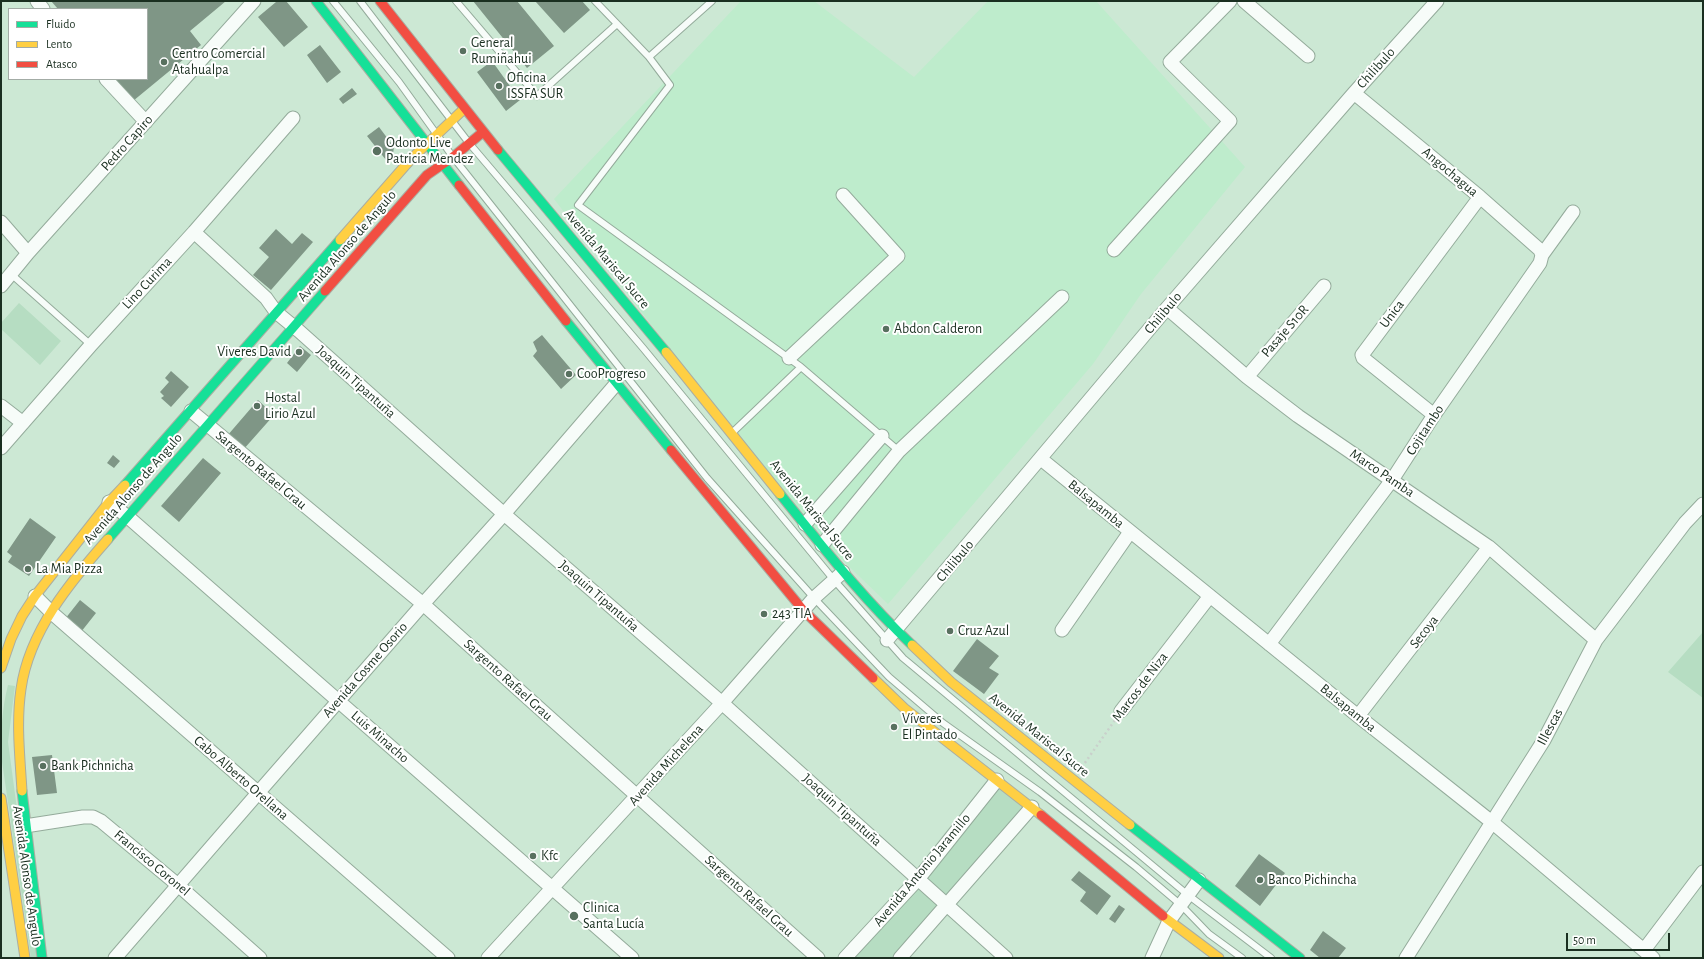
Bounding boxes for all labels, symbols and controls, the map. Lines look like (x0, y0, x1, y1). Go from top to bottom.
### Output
legend (8, 8, 148, 80)
text: Fluido (46, 18, 75, 30)
place label: General Rumiñahui (471, 35, 532, 68)
text: Lento (46, 38, 72, 50)
street label: Chilibulo (1353, 44, 1399, 92)
place label: Centro Comercial Atahualpa (172, 46, 265, 78)
marker: General Rumiñahui (458, 46, 468, 56)
marker: Centro Comercial Atahualpa (159, 57, 169, 67)
text: Atasco (46, 58, 77, 70)
place label: Oficina ISSFA SUR (507, 70, 563, 102)
marker: Oficina ISSFA SUR (494, 81, 504, 91)
street label: Pedro Capiro (97, 111, 157, 175)
place label: Odonto Live Patricia Mendez (386, 135, 473, 168)
street label: Angochagua (1418, 144, 1482, 200)
marker: Odonto Live Patricia Mendez (371, 145, 383, 157)
street label: Avenida Alonso de Angulo (294, 187, 400, 305)
street label: Avenida Mariscal Sucre (561, 206, 653, 312)
street label: Lino Curima (119, 253, 175, 313)
street label: Chilibulo (1141, 289, 1185, 337)
street label: Unica (1376, 297, 1408, 331)
street label: Pasaje S10R (1258, 301, 1312, 361)
place label: Abdon Calderon (894, 321, 982, 337)
marker: Abdon Calderon (881, 324, 891, 334)
street label: Joaquin Tipantuña (313, 342, 399, 422)
place label: Viveres David (217, 344, 291, 360)
marker: Viveres David (294, 347, 304, 357)
place label: CooProgreso (577, 366, 646, 382)
marker: CooProgreso (564, 369, 574, 379)
place label: Hostal Lirio Azul (265, 390, 316, 422)
marker: Hostal Lirio Azul (252, 401, 262, 411)
street label: Cojitambo (1402, 402, 1448, 458)
street label: Sargento Rafael Grau (212, 427, 310, 513)
street label: Avenida Alonso de Angulo (80, 430, 186, 548)
street label: Marco Pamba (1346, 445, 1418, 501)
street label: Avenida Mariscal Sucre (766, 456, 858, 564)
street label: Balsapamba (1065, 476, 1127, 532)
street label: Chilibulo (933, 537, 977, 585)
street label: Joaquin Tipantuña (555, 557, 643, 635)
place label: La Mia Pizza (36, 561, 102, 577)
marker: La Mia Pizza (23, 564, 33, 574)
place label: 243 TIA (772, 606, 812, 622)
marker: 243 TIA (759, 609, 769, 619)
street label: Secoya (1406, 612, 1442, 652)
street label: Avenida Cosme Osorio (319, 619, 411, 721)
place label: Cruz Azul (958, 623, 1009, 639)
marker: Cruz Azul (945, 626, 955, 636)
street label: Sargento Rafael Grau (460, 636, 556, 724)
street label: Marcos de Niza (1108, 649, 1172, 725)
street label: Balsapamba (1317, 680, 1379, 736)
street label: Avenida Mariscal Sucre (985, 689, 1093, 781)
street label: Illescas (1533, 706, 1567, 748)
street label: Luis Minacho (348, 707, 412, 767)
place label: Víveres El Pintado (902, 711, 957, 744)
street label: Avenida Michelena (625, 721, 707, 809)
marker: Víveres El Pintado (889, 722, 899, 732)
street label: Cabo Alberto Orellana (190, 732, 292, 824)
place label: Bank Pichnicha (51, 758, 134, 774)
marker: Bank Pichnicha (38, 761, 48, 771)
street label: Joaquin Tipantuña (799, 770, 885, 850)
street label: Avenida Alonso de Angulo (9, 805, 45, 947)
street label: Avenida Antonio Jaramillo (870, 810, 974, 930)
street label: Francisco Coronel (111, 826, 193, 900)
place label: Kfc (541, 848, 558, 864)
marker: Kfc (528, 851, 538, 861)
street label: Sargento Rafael Grau (701, 852, 797, 940)
place label: Banco Pichincha (1268, 872, 1357, 888)
marker: Banco Pichincha (1255, 875, 1265, 885)
place label: Clinica Santa Lucía (583, 900, 644, 932)
marker: Clinica Santa Lucía (568, 910, 580, 922)
scale bar (1568, 925, 1672, 951)
text: 50 m (1573, 934, 1596, 946)

